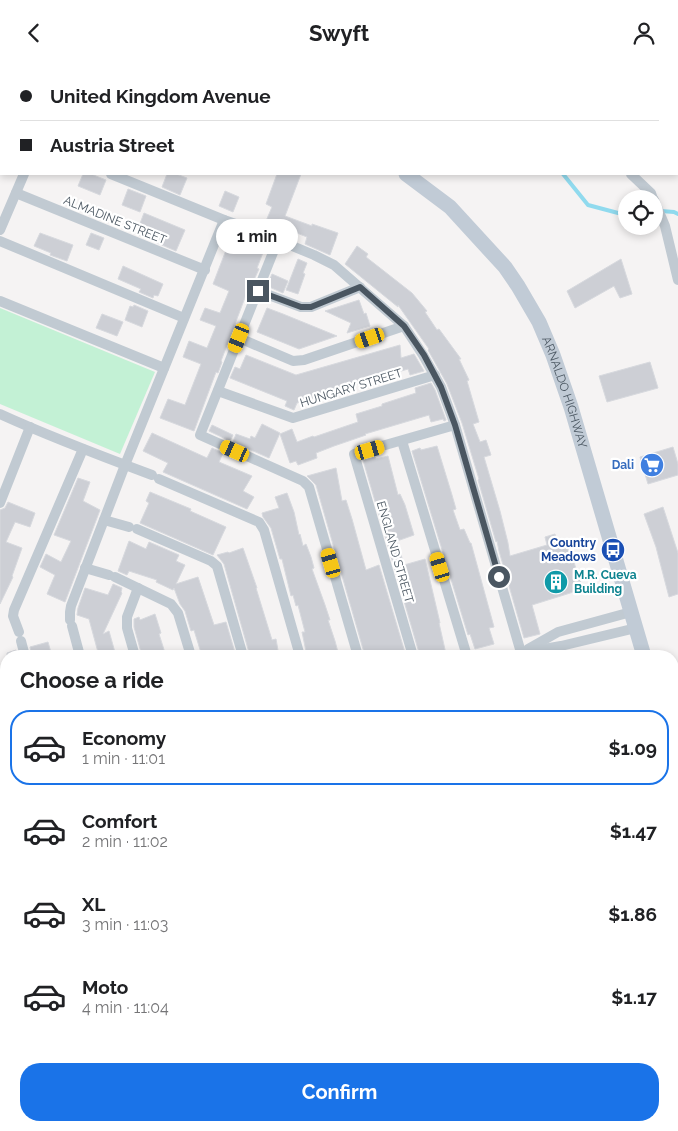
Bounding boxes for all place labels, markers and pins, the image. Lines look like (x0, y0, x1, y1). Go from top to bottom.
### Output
supermarket icon: Dali (639, 452, 665, 478)
place label: Dali (612, 458, 634, 472)
place label: Country Meadows (541, 536, 596, 564)
bus stop icon: Country Meadows (600, 537, 626, 563)
place label: M.R. Cueva Building (574, 568, 637, 596)
building icon: M.R. Cueva Building (543, 569, 569, 595)

